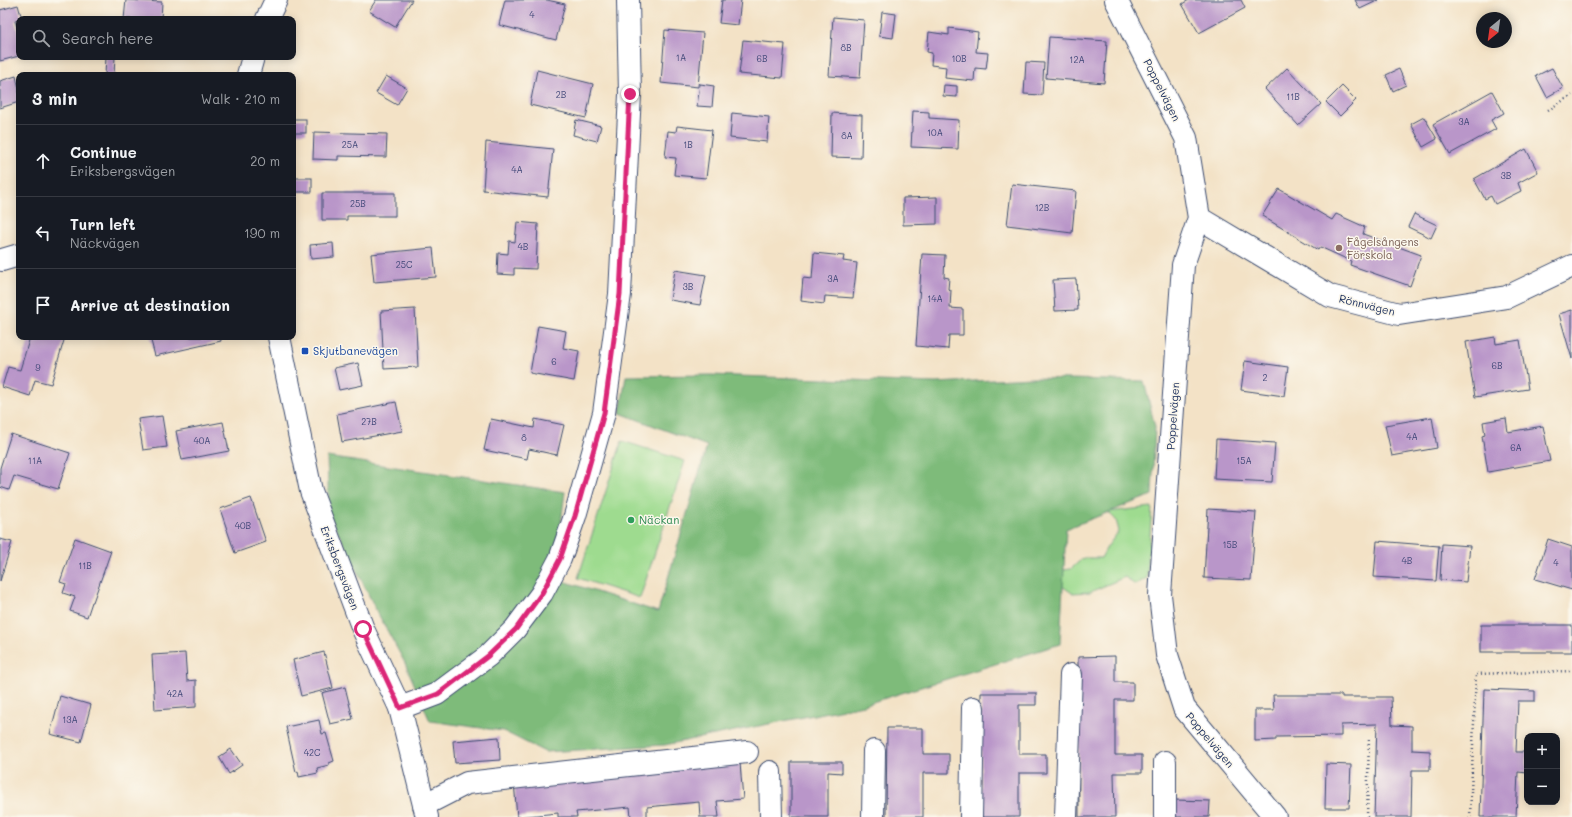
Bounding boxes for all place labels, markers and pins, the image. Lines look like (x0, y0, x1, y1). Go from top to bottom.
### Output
place label: Fågelsångens Förskola (1347, 234, 1419, 262)
marker: Fågelsångens Förskola (1334, 243, 1344, 253)
place label: Skjutbanevägen (313, 343, 398, 358)
marker: Skjutbanevägen (300, 346, 310, 356)
place label: Näckan (639, 512, 679, 527)
marker: Näckan (626, 515, 636, 525)

